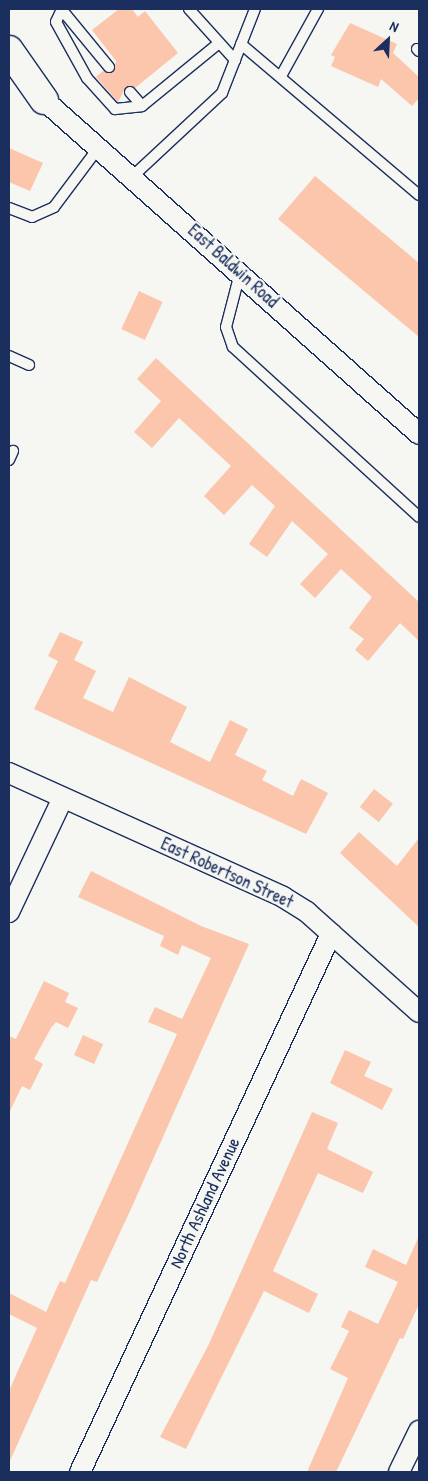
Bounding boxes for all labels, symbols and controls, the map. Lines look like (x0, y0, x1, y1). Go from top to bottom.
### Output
north arrow (363, 15, 413, 65)
text: N (387, 16, 402, 36)
street label: East Baldwin Road (183, 220, 283, 312)
street label: East Robertson Street (157, 833, 297, 913)
street label: North Ashland Avenue (165, 1134, 245, 1272)

